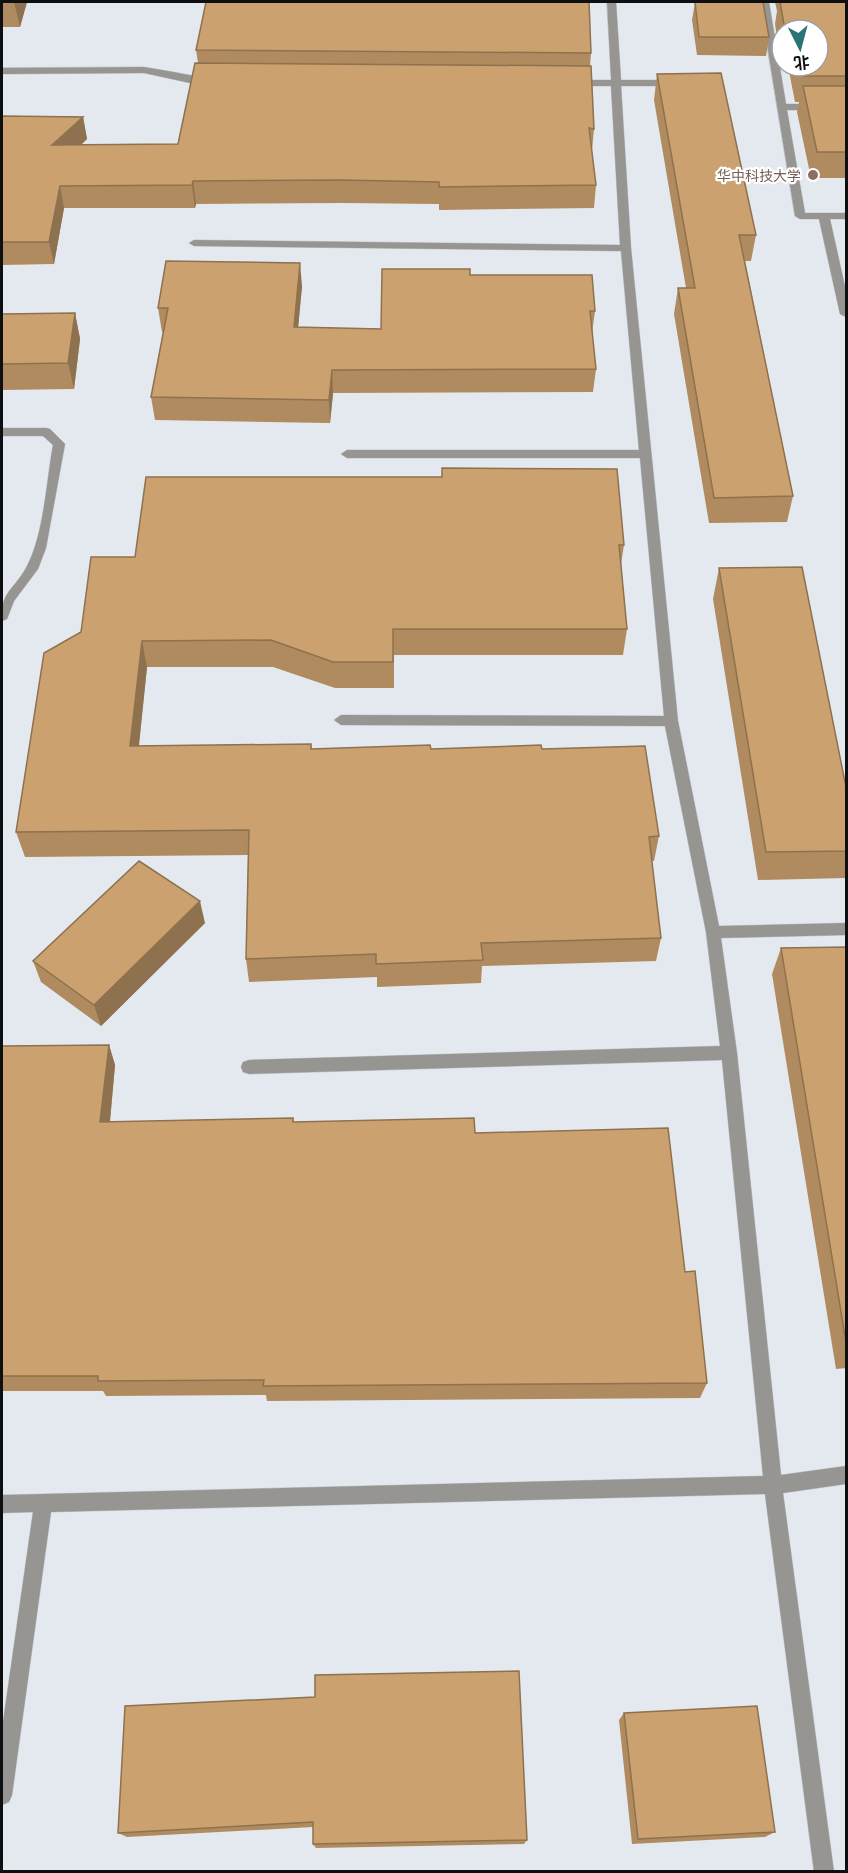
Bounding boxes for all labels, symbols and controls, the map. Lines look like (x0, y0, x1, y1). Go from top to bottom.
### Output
north arrow (770, 18, 830, 78)
text: 北 (792, 51, 811, 75)
place label: 华中科技大学 (717, 166, 801, 185)
marker: 华中科技大学 (806, 168, 820, 182)

